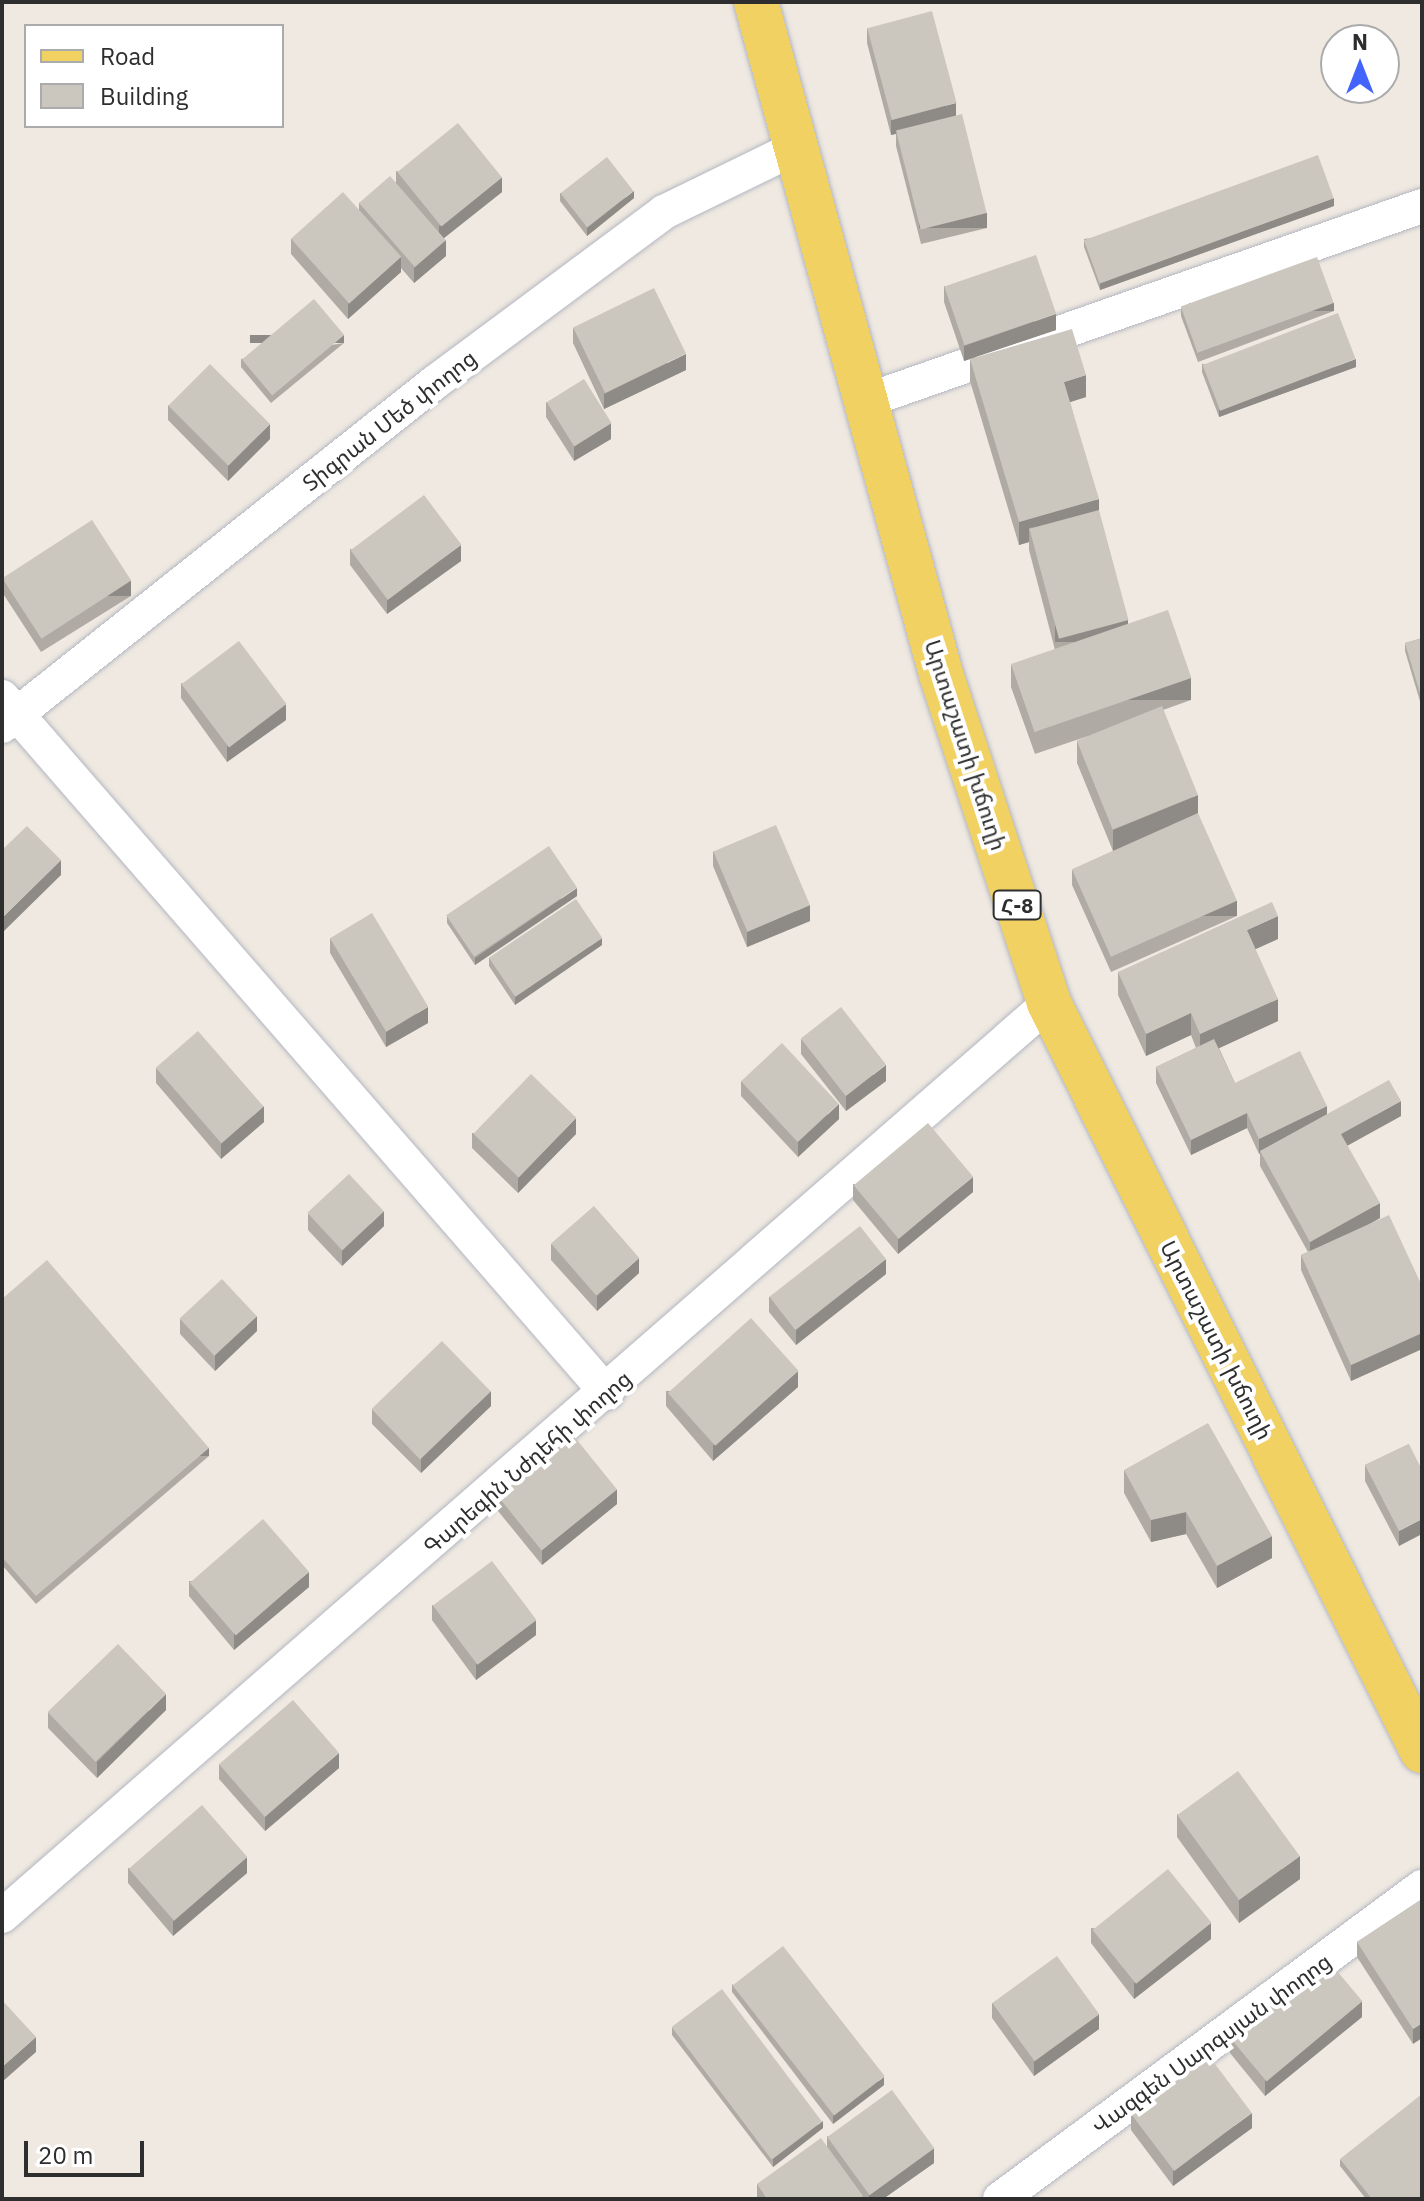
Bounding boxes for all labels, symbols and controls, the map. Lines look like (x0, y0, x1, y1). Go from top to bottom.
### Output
legend (24, 24, 284, 128)
north arrow (1320, 24, 1400, 104)
text: N (1352, 27, 1368, 56)
text: Road (100, 40, 155, 72)
text: Building (100, 80, 188, 112)
street label: Տիգրան Մեծ փողոց (297, 344, 481, 496)
street label: Արտաշատի խճուղի (919, 636, 1013, 854)
road number: Հ-8 (991, 889, 1043, 921)
street label: Արտաշատի խճուղի (1155, 1236, 1279, 1444)
street label: Գարեգին Նժդեհի փողոց (418, 1365, 636, 1559)
street label: Վազգեն Սարգսյան փողոց (1086, 1947, 1336, 2139)
scale bar (28, 2125, 148, 2175)
text: 20 m (38, 2139, 93, 2171)

